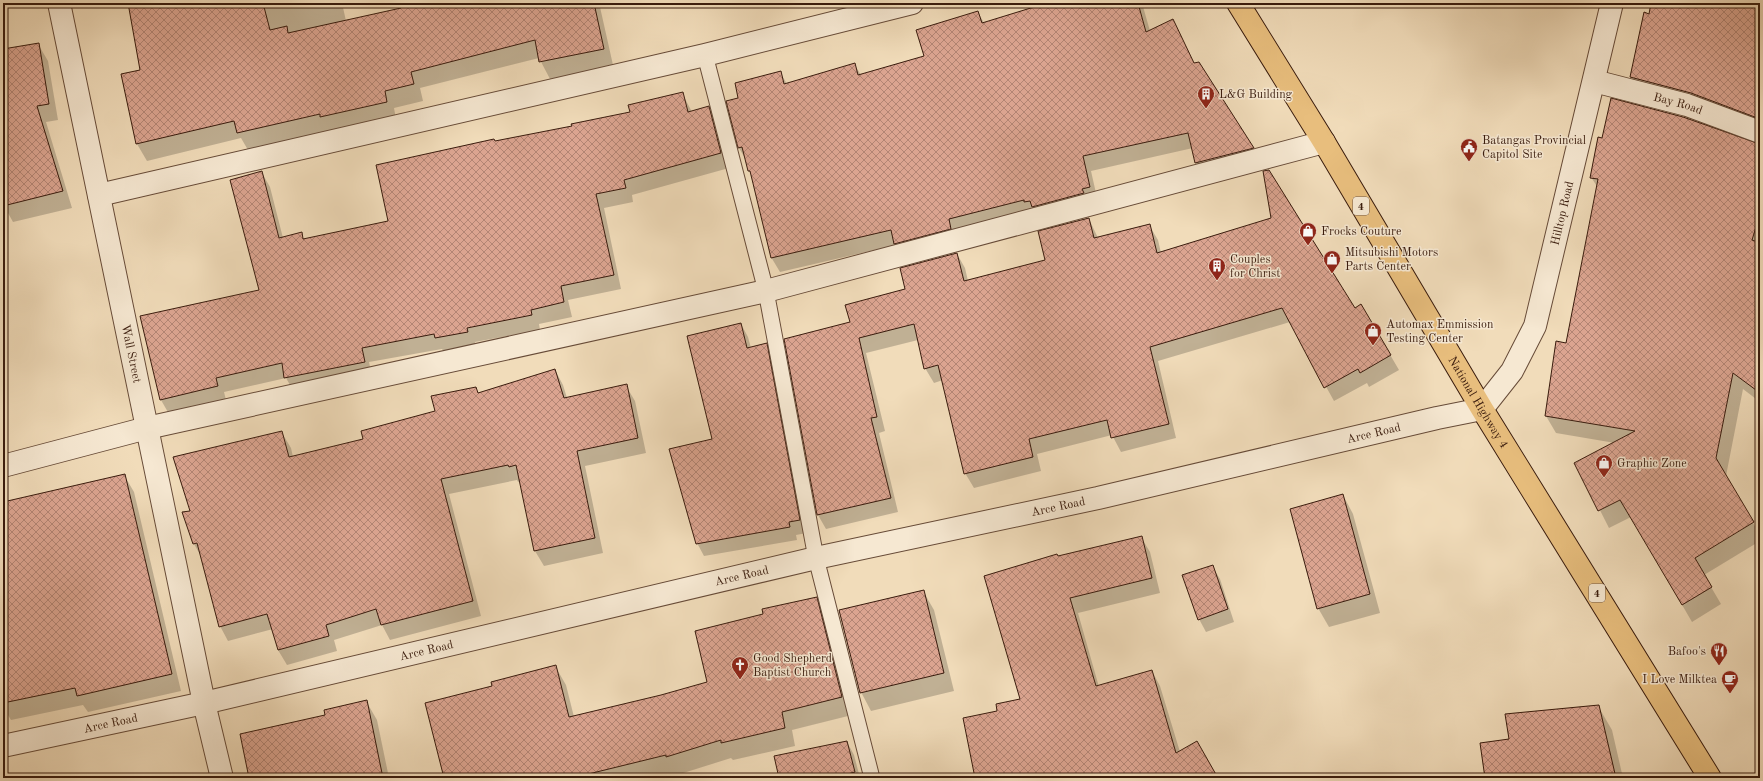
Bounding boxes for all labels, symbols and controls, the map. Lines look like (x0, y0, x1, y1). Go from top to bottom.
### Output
building icon: L&G Building (1196, 84, 1216, 109)
place label: L&G Building (1219, 89, 1293, 101)
street label: Bay Road (1652, 92, 1704, 117)
place label: Batangas Provincial Capitol Site (1482, 135, 1586, 161)
public building icon: Batangas Provincial Capitol Site (1459, 137, 1479, 162)
street label: Hilltop Road (1549, 180, 1576, 247)
road number: 4 (1353, 197, 1369, 215)
shop icon: Frocks Couture (1298, 221, 1318, 246)
place label: Frocks Couture (1321, 226, 1402, 238)
place label: Mitsubishi Motors Parts Center (1345, 247, 1438, 273)
shop icon: Mitsubishi Motors Parts Center (1322, 249, 1342, 274)
place label: Couples for Christ (1230, 254, 1280, 280)
building icon: Couples for Christ (1207, 256, 1227, 281)
place label: Automax Emmission Testing Center (1386, 319, 1494, 345)
shop icon: Automax Emmission Testing Center (1363, 321, 1383, 346)
street label: Wall Street (119, 323, 143, 384)
street label: National Highway 4 (1445, 355, 1510, 451)
street label: Arce Road (1346, 422, 1402, 446)
shop icon: Graphic Zone (1594, 453, 1614, 478)
place label: Graphic Zone (1617, 458, 1687, 470)
street label: Arce Road (1030, 496, 1086, 519)
street label: Arce Road (714, 564, 770, 589)
road number: 4 (1589, 584, 1605, 602)
street label: Arce Road (398, 639, 455, 663)
restaurant icon: Bafoo's (1709, 641, 1729, 666)
place label: Bafoo's (1668, 646, 1706, 658)
place label: Good Shepherd Baptist Church (753, 653, 832, 679)
church icon: Good Shepherd Baptist Church (730, 655, 750, 680)
cafe icon: I Love Milktea (1720, 669, 1740, 694)
place label: I Love Milktea (1642, 674, 1717, 686)
street label: Arce Road (83, 712, 139, 736)

